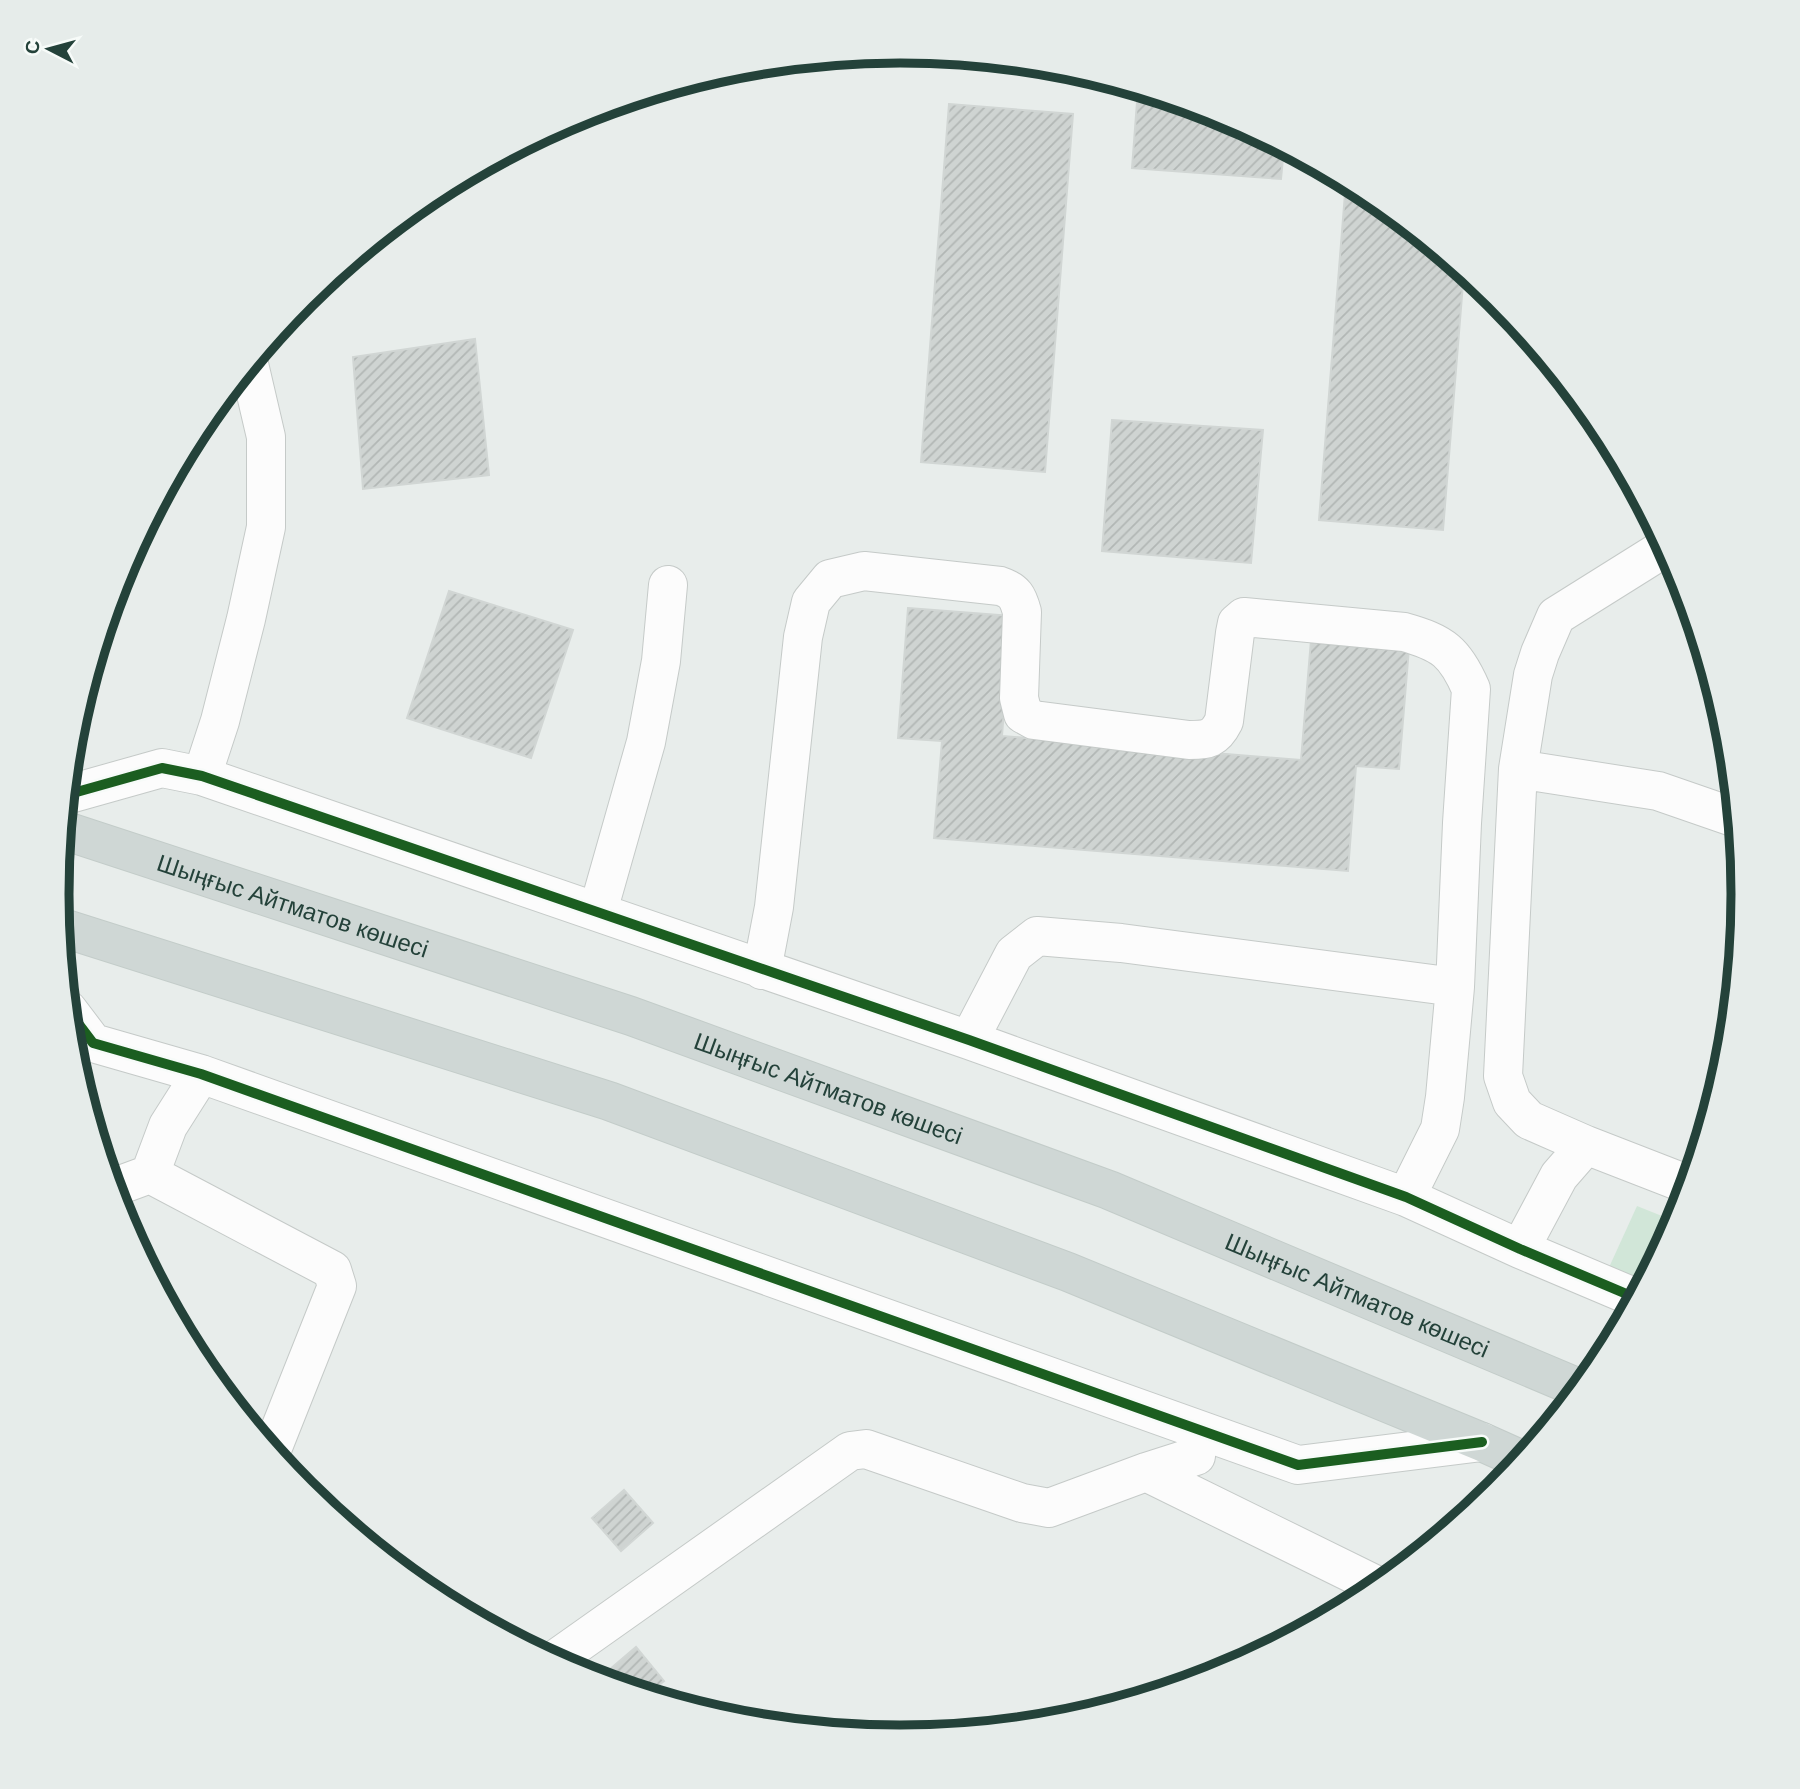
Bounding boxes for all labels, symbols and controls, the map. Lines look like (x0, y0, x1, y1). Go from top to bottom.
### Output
north arrow (14, 14, 84, 84)
text: С (19, 39, 46, 55)
street label: Шыңғыс Айтматов көшесі (153, 846, 433, 964)
street label: Шыңғыс Айтматов көшесі (690, 1025, 967, 1151)
street label: Шыңғыс Айтматов көшесі (1221, 1225, 1494, 1364)

